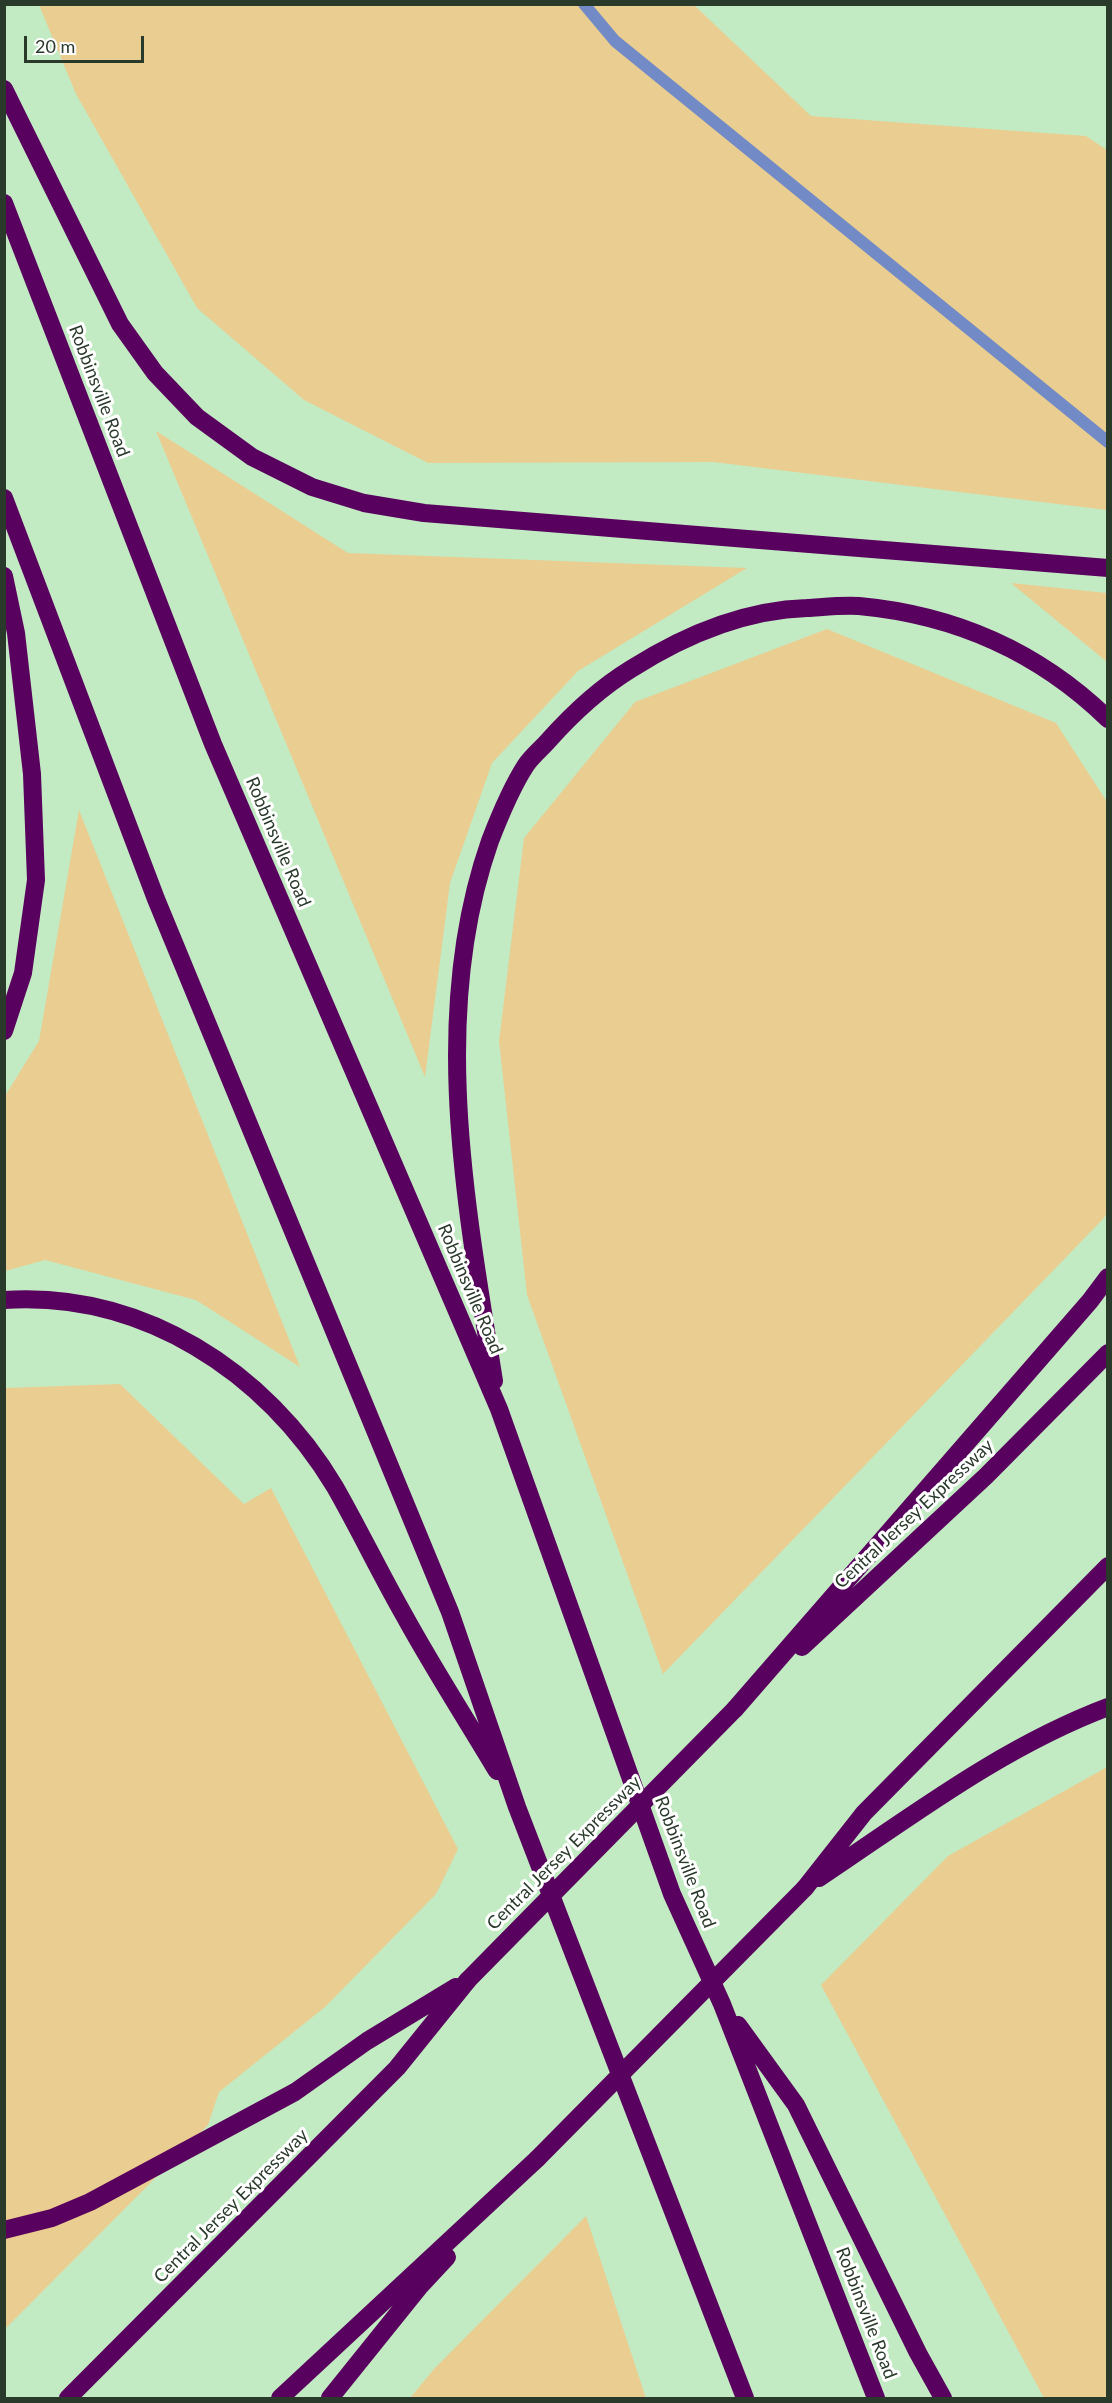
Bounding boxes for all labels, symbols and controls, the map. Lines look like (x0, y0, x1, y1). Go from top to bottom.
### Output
scale bar (27, 24, 147, 62)
text: 20 m (35, 35, 75, 57)
street label: Robbinsville Road (64, 322, 134, 460)
street label: Robbinsville Road (241, 774, 315, 910)
street label: Robbinsville Road (433, 1221, 507, 1357)
street label: Central Jersey Expressway (830, 1435, 998, 1593)
street label: Central Jersey Expressway (482, 1771, 646, 1935)
street label: Robbinsville Road (650, 1793, 720, 1931)
street label: Central Jersey Expressway (149, 2124, 313, 2288)
street label: Robbinsville Road (831, 2244, 901, 2382)

